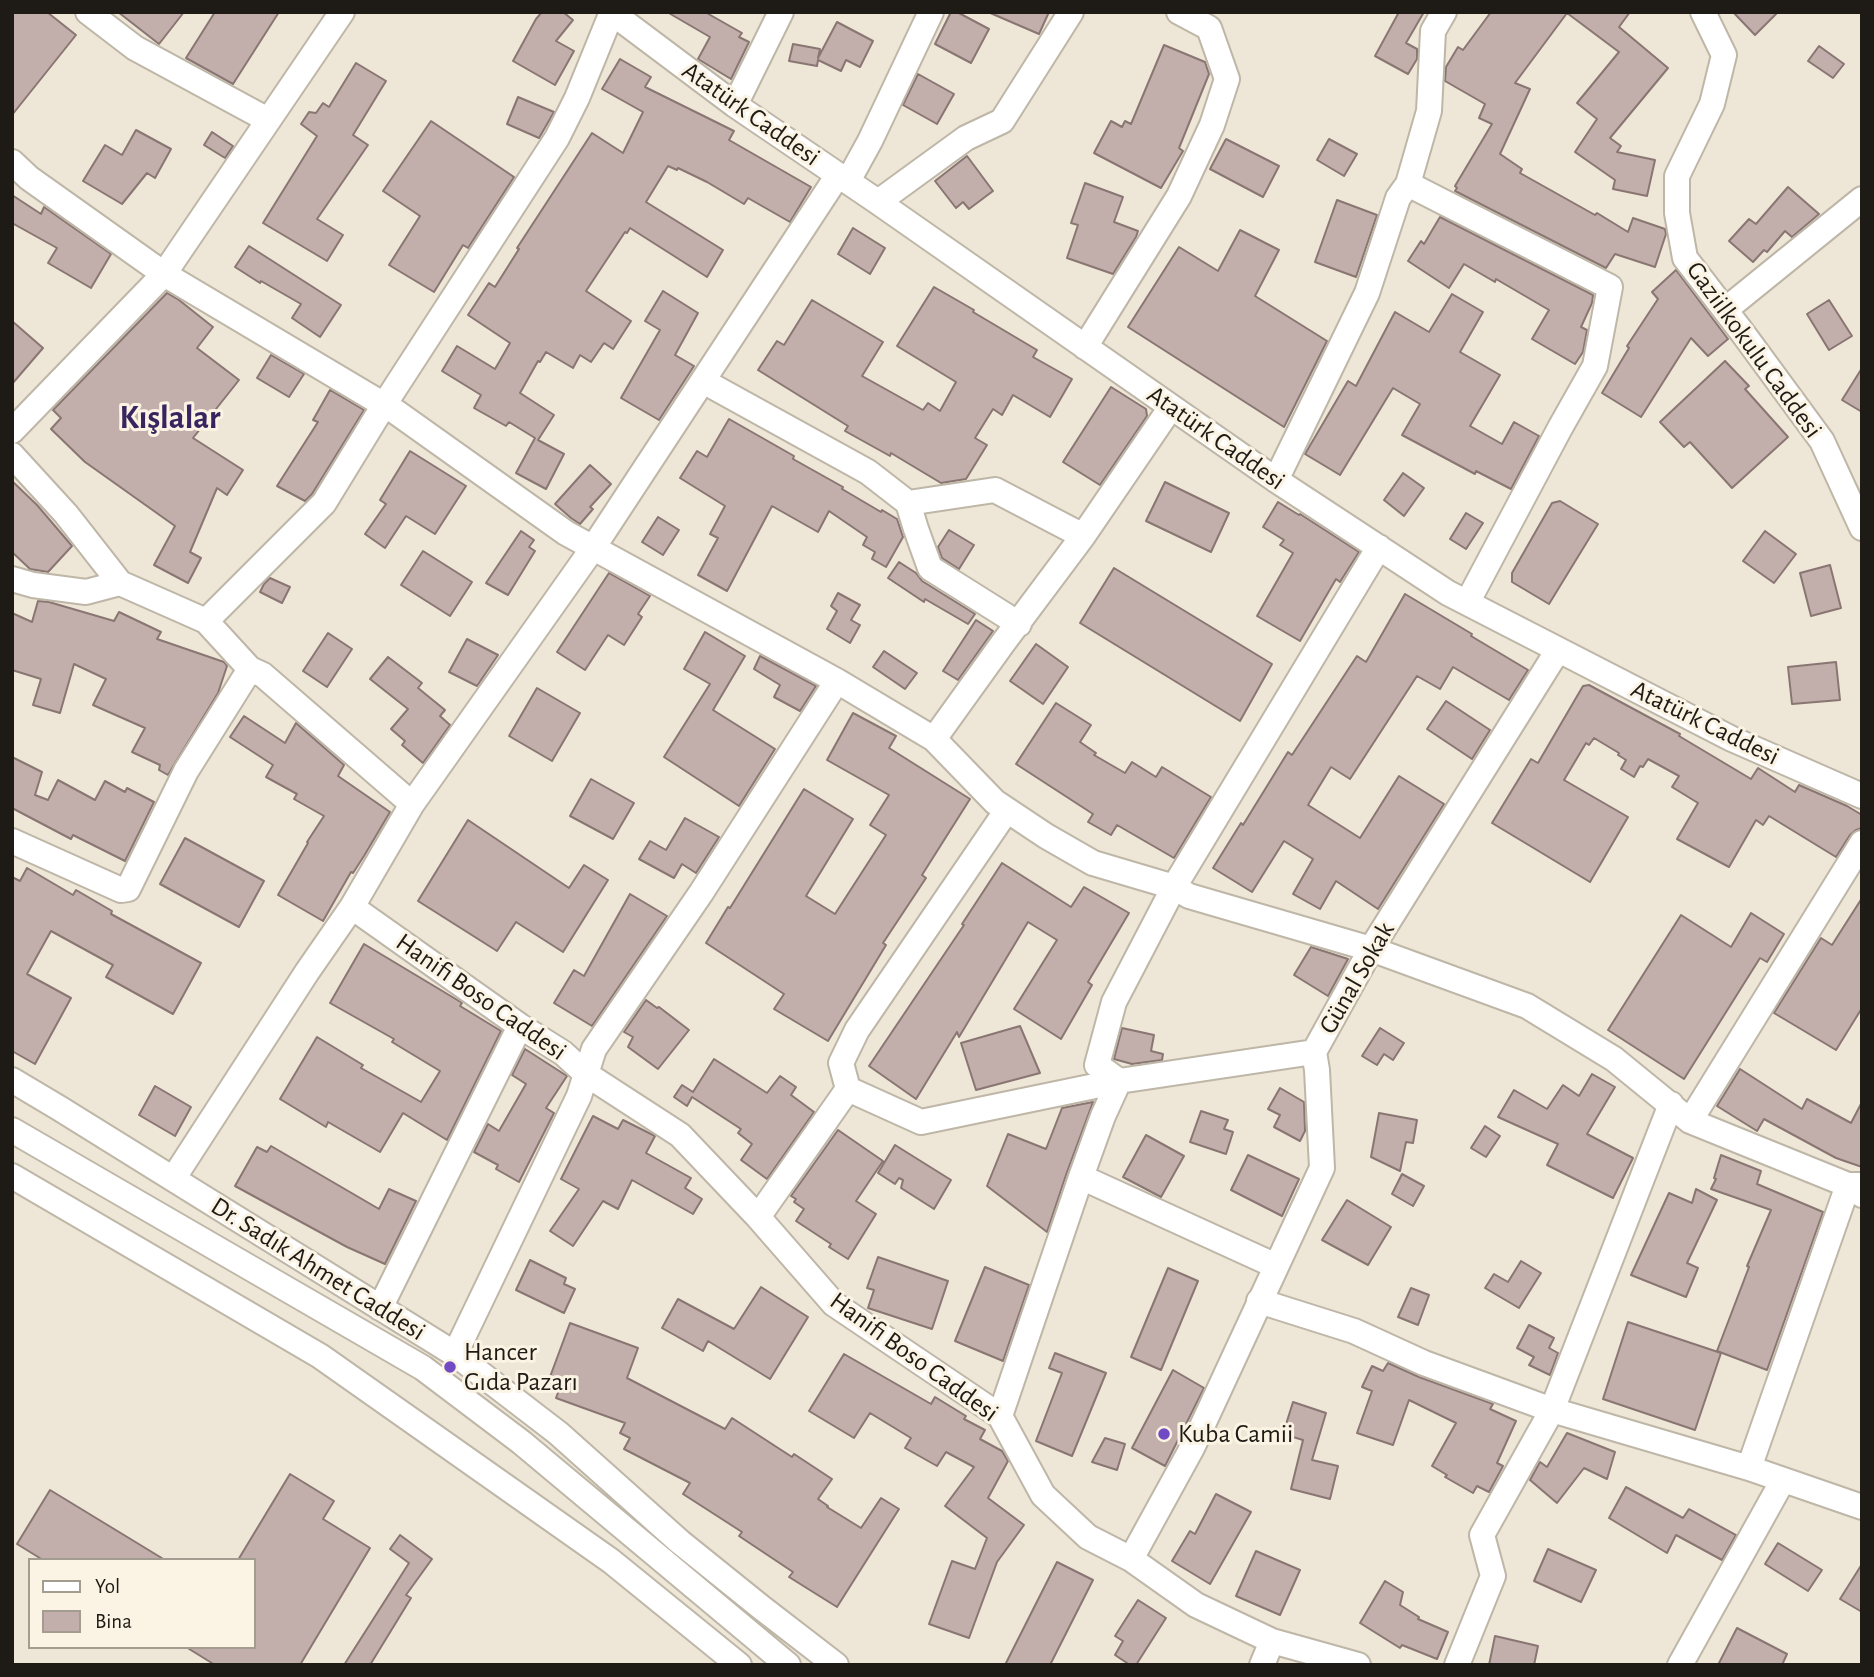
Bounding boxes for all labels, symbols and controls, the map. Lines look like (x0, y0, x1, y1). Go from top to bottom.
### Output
street label: Atatürk Caddesi (676, 55, 826, 173)
street label: Gaziilkokulu Caddesi (1679, 256, 1829, 444)
street label: Atatürk Caddesi (1141, 379, 1291, 497)
district label: Kışlalar (120, 398, 220, 438)
street label: Atatürk Caddesi (1626, 674, 1784, 772)
street label: Günal Sokak (1313, 917, 1401, 1039)
street label: Hanifi Boso Caddesi (390, 927, 572, 1067)
street label: Dr. Sadık Ahmet Caddesi (205, 1190, 431, 1348)
street label: Hanifi Boso Caddesi (824, 1285, 1004, 1429)
place label: Hancer Gıda Pazarı (464, 1336, 578, 1398)
marker: Hancer Gıda Pazarı (442, 1359, 458, 1375)
place label: Kuba Camii (1178, 1418, 1293, 1450)
marker: Kuba Camii (1156, 1426, 1172, 1442)
legend (28, 1558, 256, 1649)
text: Yol (95, 1576, 120, 1597)
text: Bina (95, 1611, 132, 1632)

